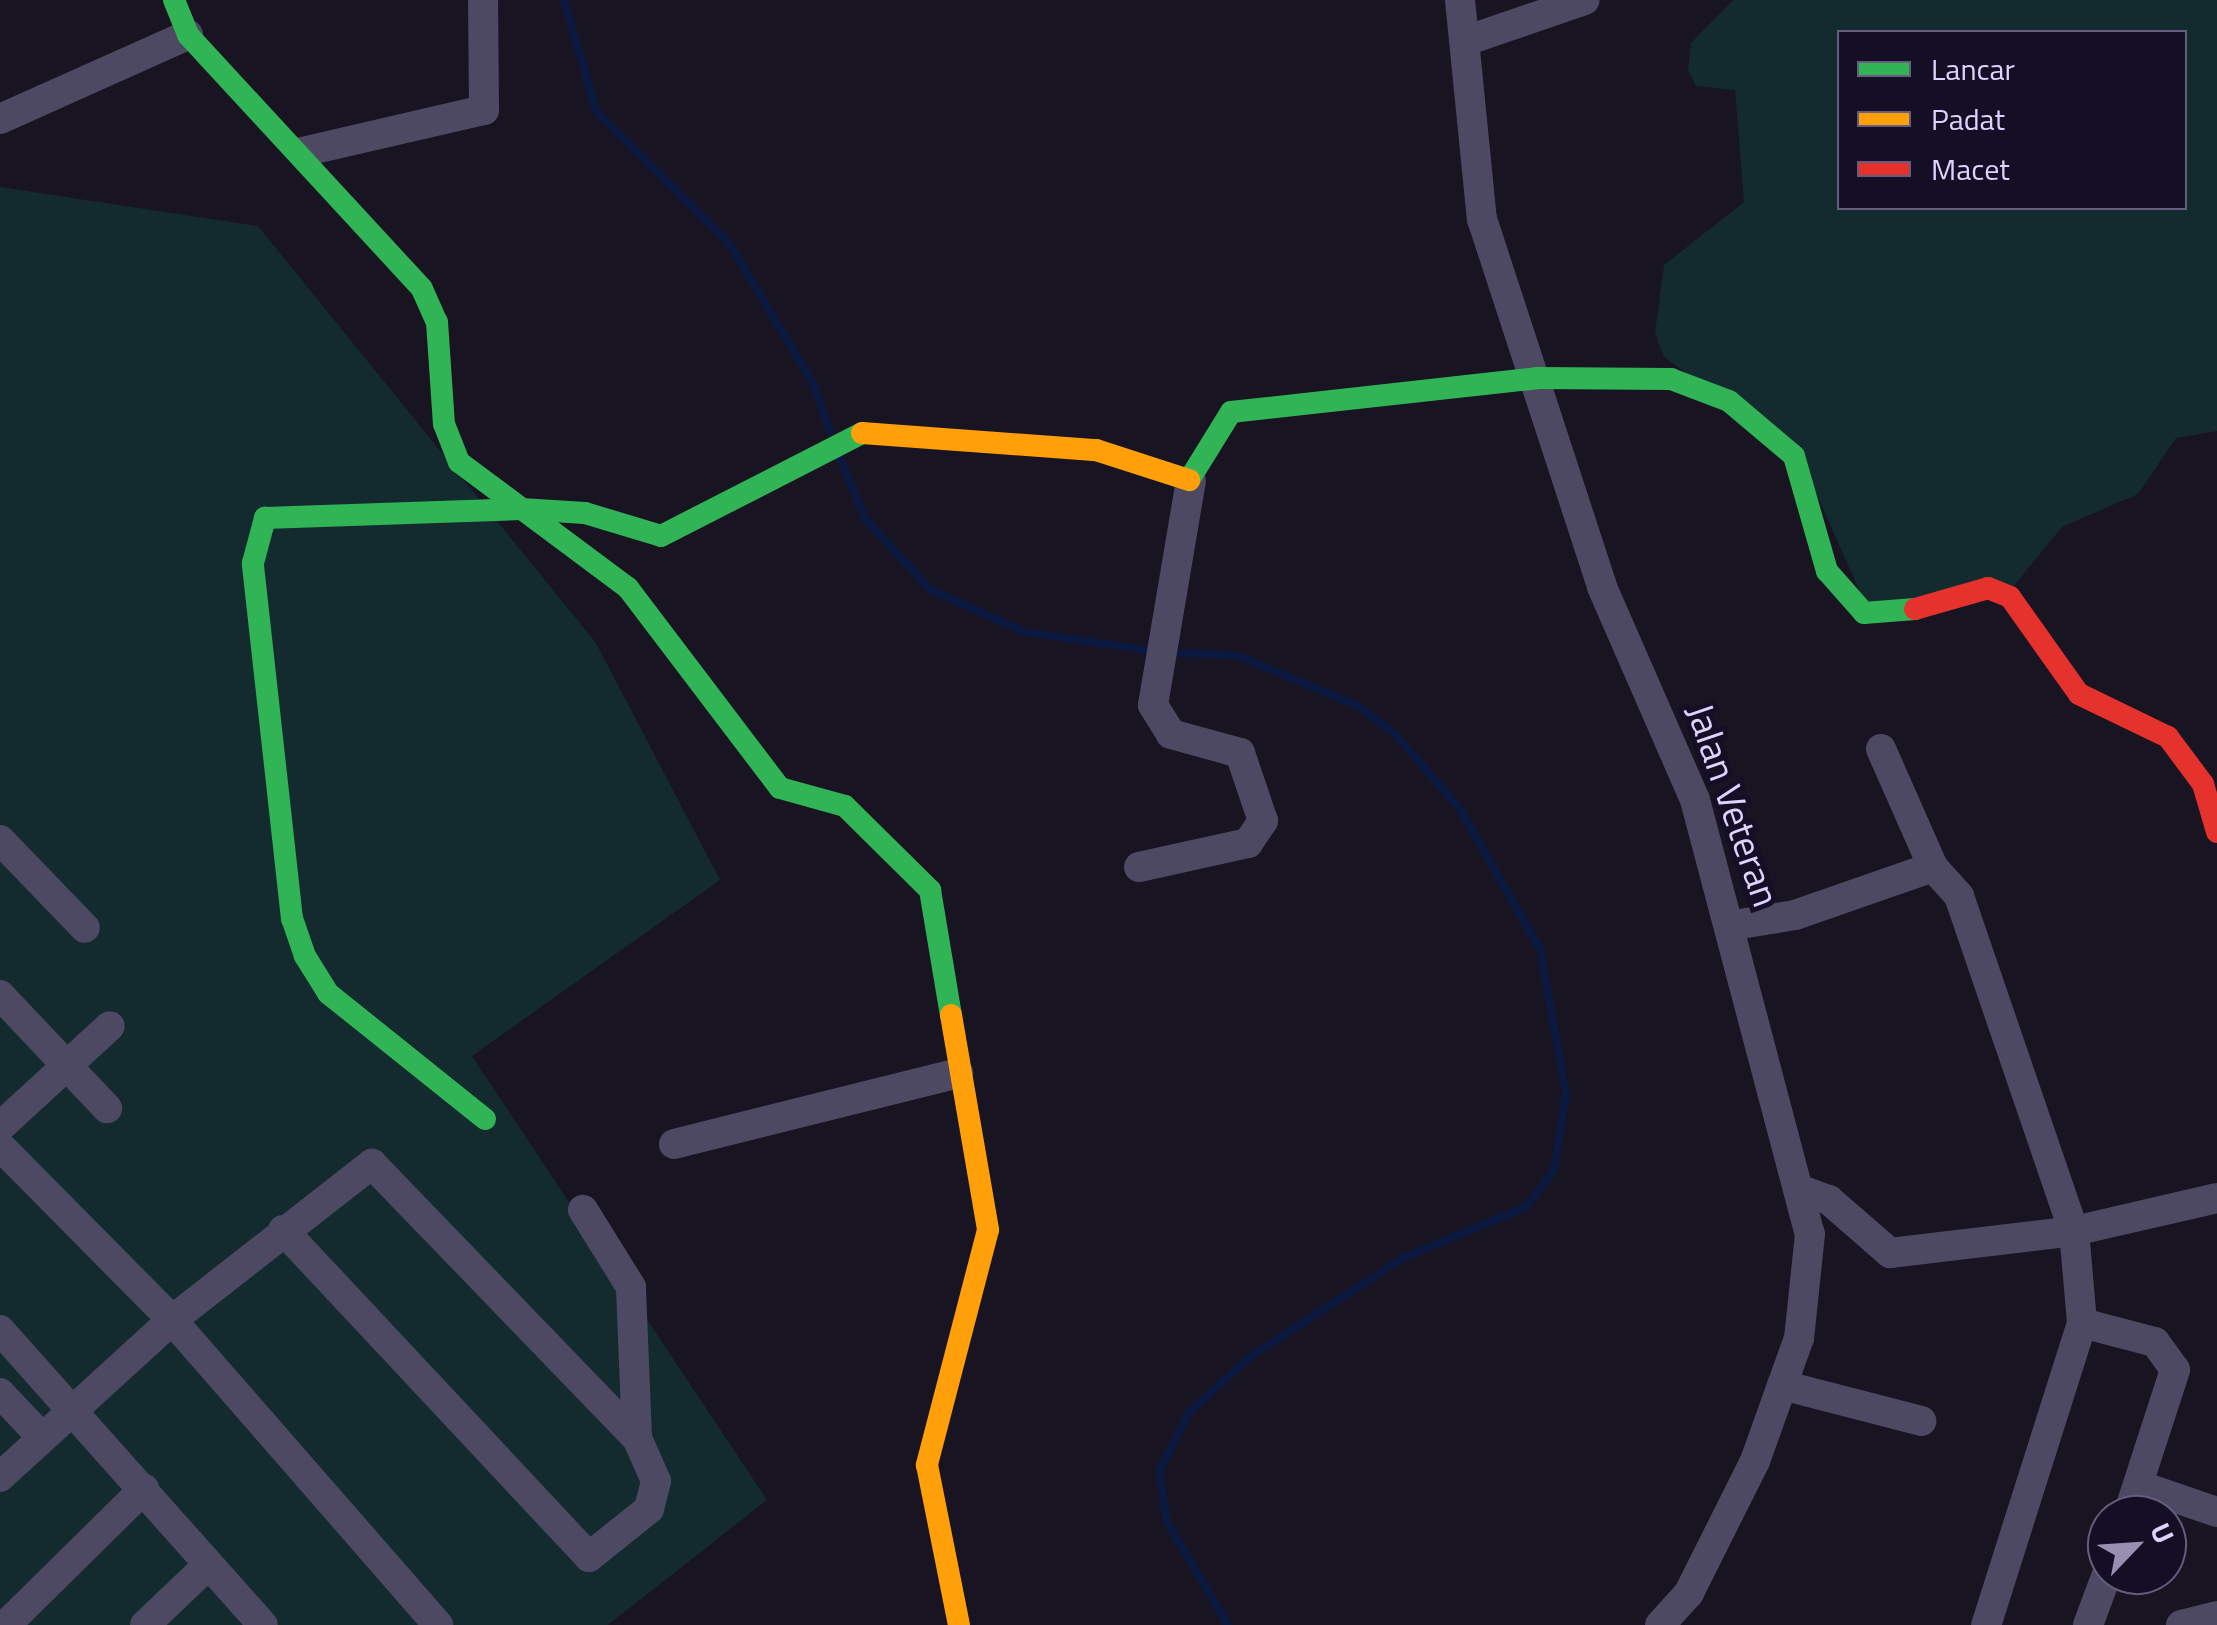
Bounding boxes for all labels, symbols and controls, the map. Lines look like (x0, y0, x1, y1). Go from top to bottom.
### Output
legend (1837, 30, 2187, 210)
text: Lancar (1931, 46, 2015, 92)
text: Padat (1931, 96, 2005, 142)
text: Macet (1931, 146, 2010, 192)
street label: Jalan Veteran (1677, 697, 1789, 913)
north arrow (2087, 1495, 2187, 1595)
text: U (2139, 1516, 2186, 1550)

